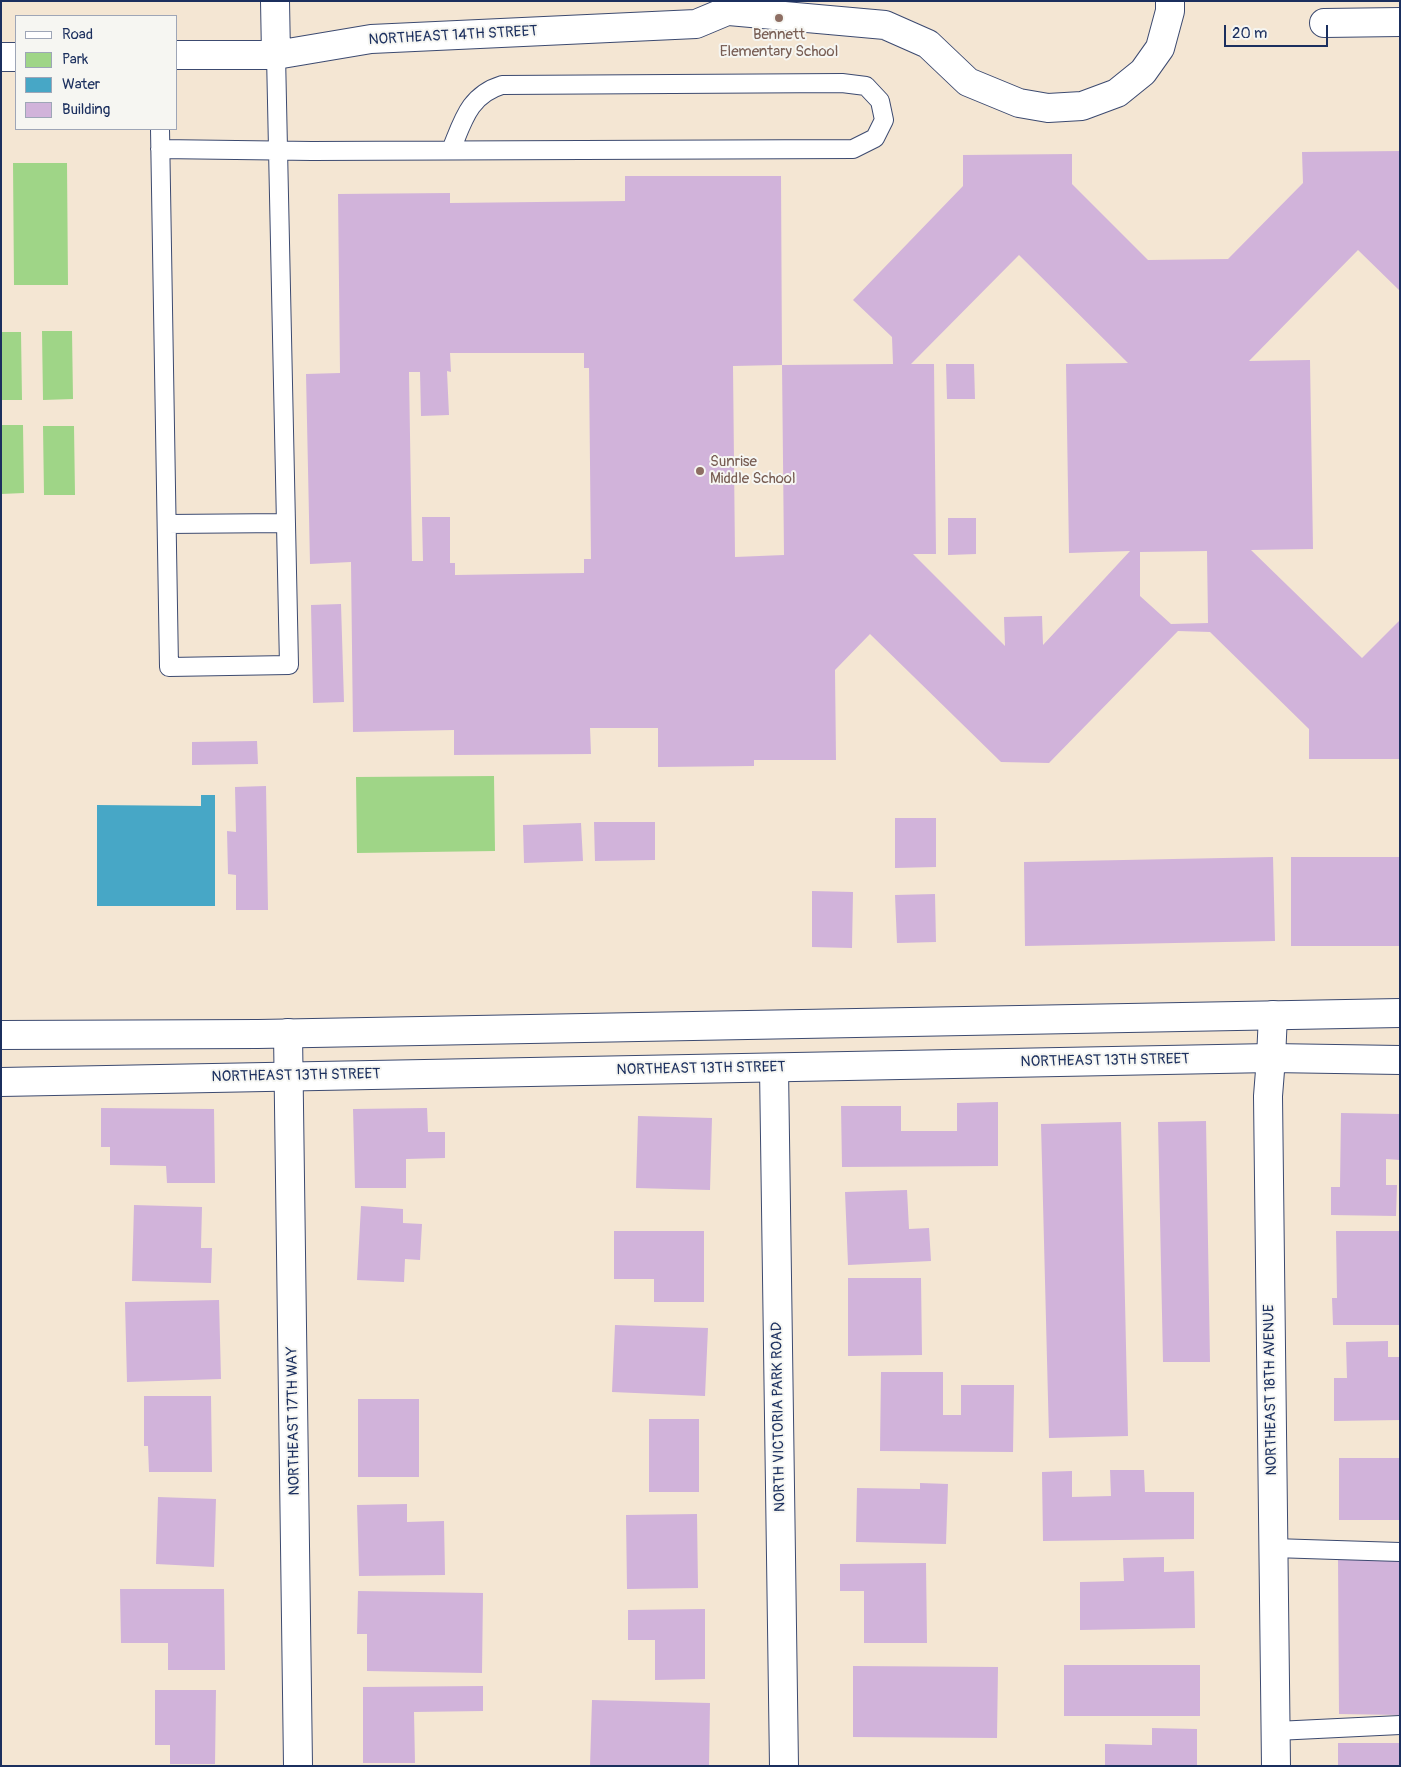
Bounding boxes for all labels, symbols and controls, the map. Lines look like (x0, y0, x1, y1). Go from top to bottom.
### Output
marker: Bennett Elementary School (773, 12, 785, 24)
legend (15, 15, 178, 130)
scale bar (1226, 15, 1330, 47)
street label: NORTHEAST 14TH STREET (368, 23, 538, 49)
text: 20 m (1232, 24, 1267, 43)
text: Road (62, 25, 93, 44)
place label: Bennett Elementary School (720, 26, 838, 61)
text: Park (62, 50, 88, 69)
text: Water (62, 75, 100, 94)
text: Building (62, 100, 110, 119)
place label: Sunrise Middle School (710, 453, 795, 488)
marker: Sunrise Middle School (694, 465, 706, 477)
street label: NORTHEAST 13TH STREET (1020, 1051, 1190, 1071)
street label: NORTHEAST 13TH STREET (616, 1059, 786, 1079)
street label: NORTHEAST 13TH STREET (211, 1066, 381, 1086)
street label: NORTHEAST 18TH AVENUE (1261, 1304, 1281, 1476)
street label: NORTH VICTORIA PARK ROAD (768, 1322, 790, 1512)
street label: NORTHEAST 17TH WAY (284, 1346, 304, 1496)

